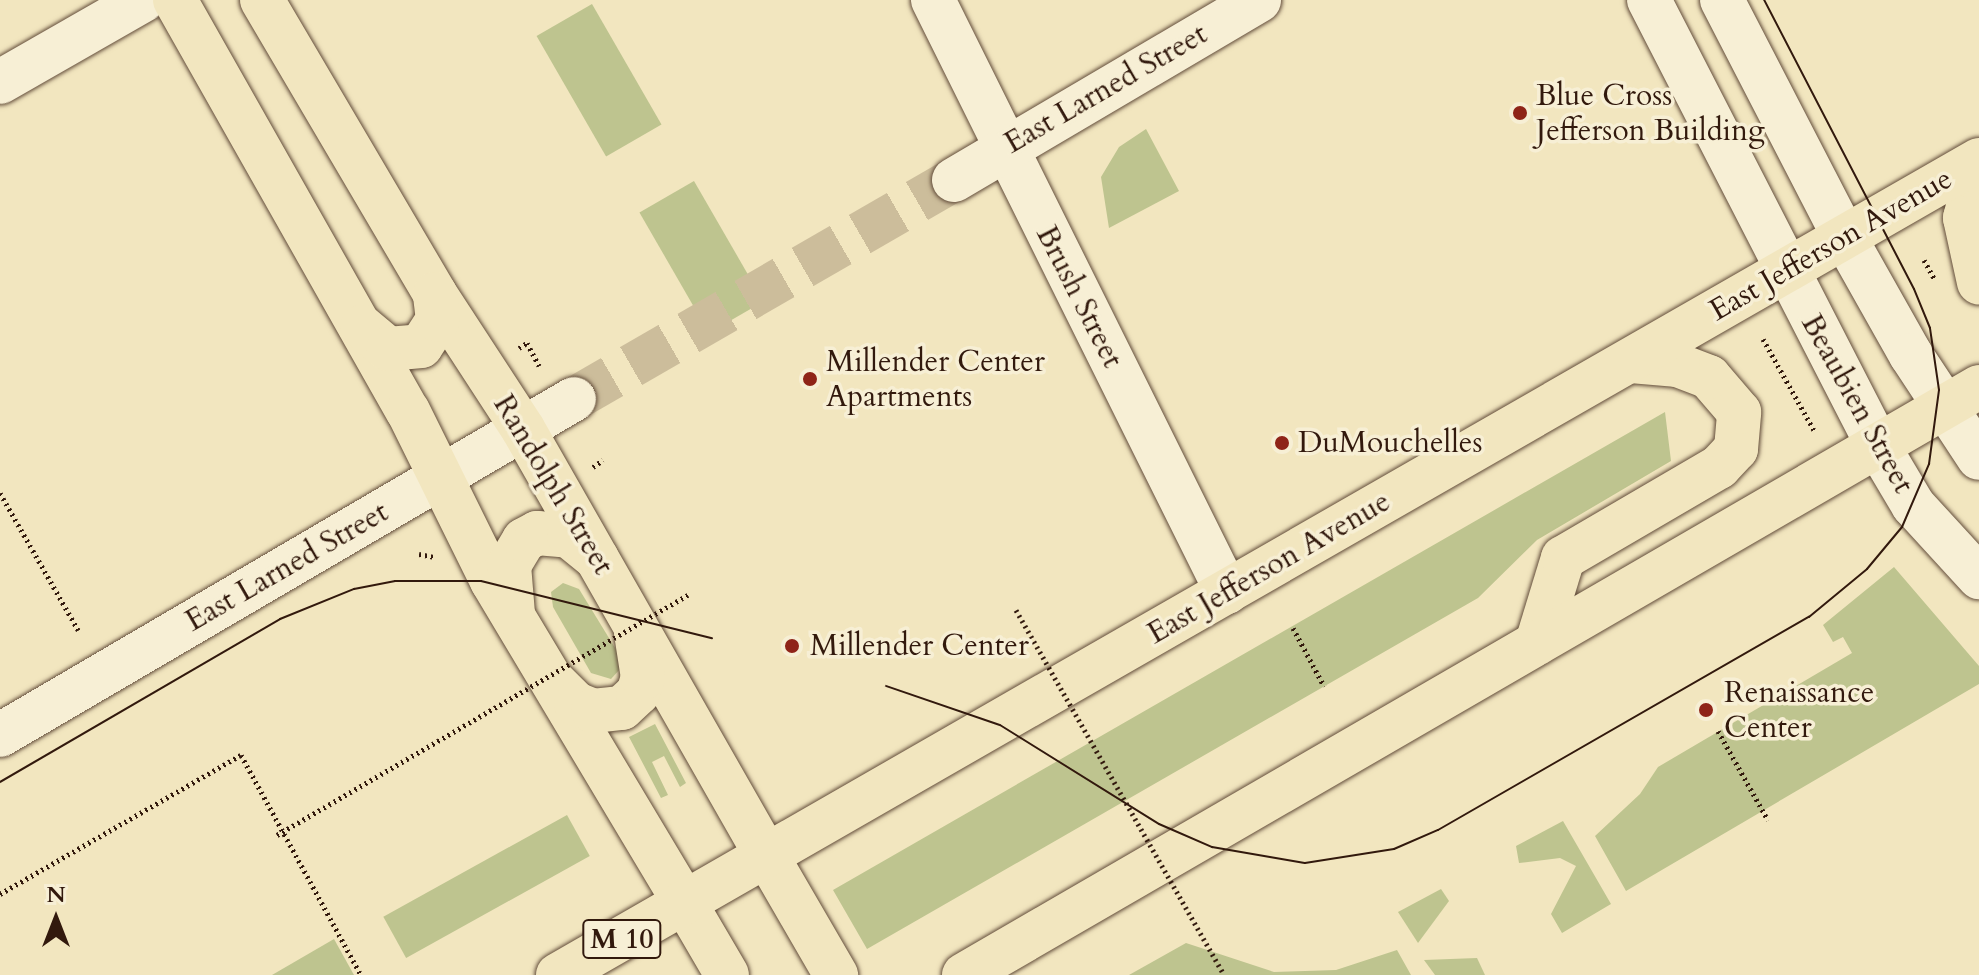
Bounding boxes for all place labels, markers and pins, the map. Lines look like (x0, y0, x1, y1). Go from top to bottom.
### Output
place label: Blue Cross Jefferson Building (1536, 78, 1765, 148)
marker: Blue Cross Jefferson Building (1511, 104, 1529, 122)
place label: Millender Center Apartments (826, 344, 1045, 414)
marker: Millender Center Apartments (801, 370, 819, 388)
place label: DuMouchelles (1298, 425, 1482, 461)
marker: DuMouchelles (1273, 434, 1291, 452)
place label: Millender Center (810, 628, 1029, 664)
marker: Millender Center (781, 635, 803, 657)
place label: Renaissance Center (1724, 675, 1874, 746)
marker: Renaissance Center (1695, 699, 1717, 721)

